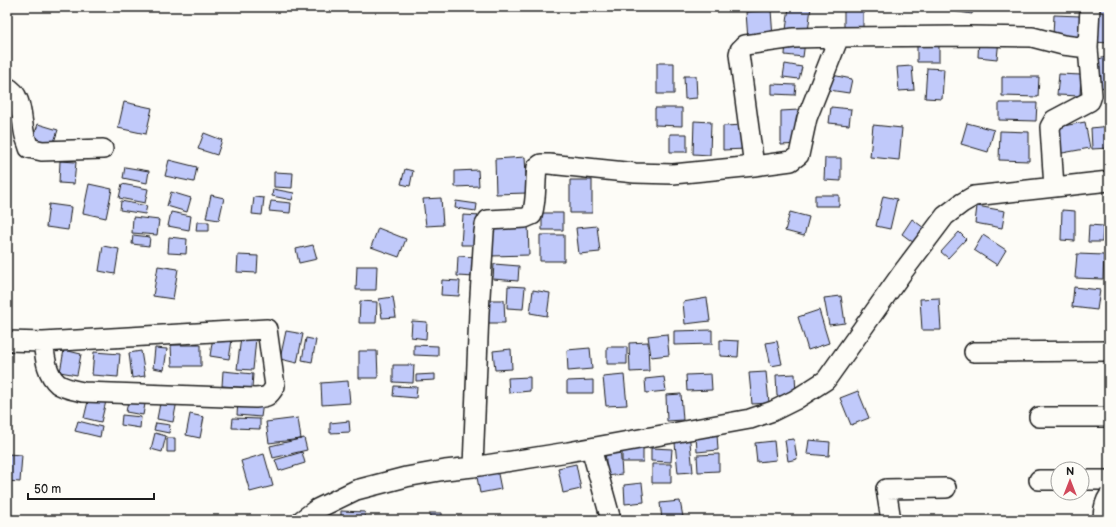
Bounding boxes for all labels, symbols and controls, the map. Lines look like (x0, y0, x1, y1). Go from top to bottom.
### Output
north arrow (1050, 461, 1090, 501)
text: N (1066, 465, 1074, 478)
scale bar (28, 475, 154, 501)
text: 50 m (34, 482, 61, 497)

